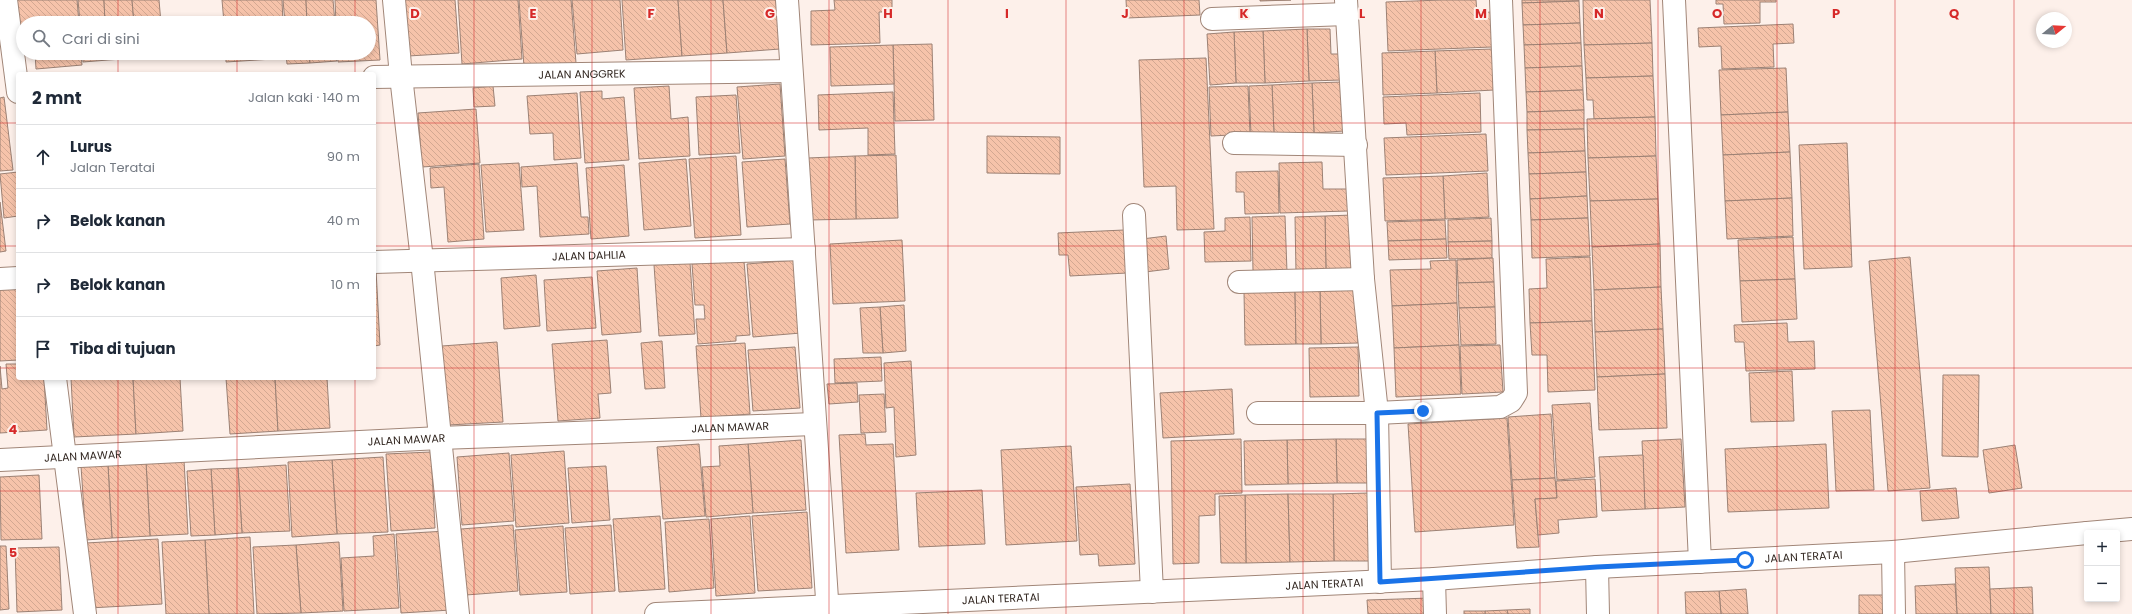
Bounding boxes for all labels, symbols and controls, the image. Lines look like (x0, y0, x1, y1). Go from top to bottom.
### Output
text: D (410, 4, 420, 23)
text: E (529, 4, 537, 23)
text: F (647, 4, 655, 23)
text: G (765, 4, 775, 23)
text: H (883, 4, 893, 23)
text: I (1005, 4, 1009, 23)
text: J (1121, 4, 1129, 23)
text: K (1239, 4, 1249, 23)
text: L (1359, 4, 1365, 23)
text: M (1475, 4, 1487, 23)
text: N (1594, 4, 1604, 23)
text: O (1712, 4, 1722, 23)
text: P (1832, 4, 1840, 23)
text: Q (1949, 4, 1959, 23)
north arrow (2036, 12, 2072, 48)
search box (16, 16, 376, 60)
icon: search (30, 27, 52, 49)
text: Cari di sini (62, 28, 140, 49)
street label: JALAN ANGGREK (538, 65, 626, 83)
text: 2 mnt (32, 86, 82, 110)
text: Jalan kaki · 140 m (248, 88, 360, 107)
text: Lurus (70, 136, 112, 157)
icon: ahead (32, 146, 54, 168)
text: 90 m (327, 147, 360, 166)
text: Jalan Teratai (70, 158, 155, 177)
icon: right (32, 210, 54, 232)
text: Belok kanan (70, 210, 165, 231)
text: 40 m (327, 211, 360, 230)
street label: JALAN DAHLIA (552, 246, 627, 265)
icon: right (32, 274, 54, 296)
text: Belok kanan (70, 274, 165, 295)
text: 10 m (331, 275, 360, 294)
icon: arrive (32, 338, 54, 360)
text: Tiba di tujuan (70, 338, 176, 359)
route end (1414, 402, 1432, 420)
street label: JALAN MAWAR (691, 418, 770, 437)
text: 4 (9, 420, 18, 439)
street label: JALAN MAWAR (367, 430, 446, 450)
street label: JALAN MAWAR (44, 446, 122, 466)
map controls (2084, 530, 2120, 602)
button: + (2084, 530, 2120, 566)
text: 5 (9, 543, 17, 562)
street label: JALAN TERATAI (1764, 547, 1843, 566)
route start (1736, 551, 1754, 569)
button: − (2084, 566, 2120, 602)
street label: JALAN TERATAI (1285, 574, 1364, 594)
street label: JALAN TERATAI (961, 589, 1040, 608)

